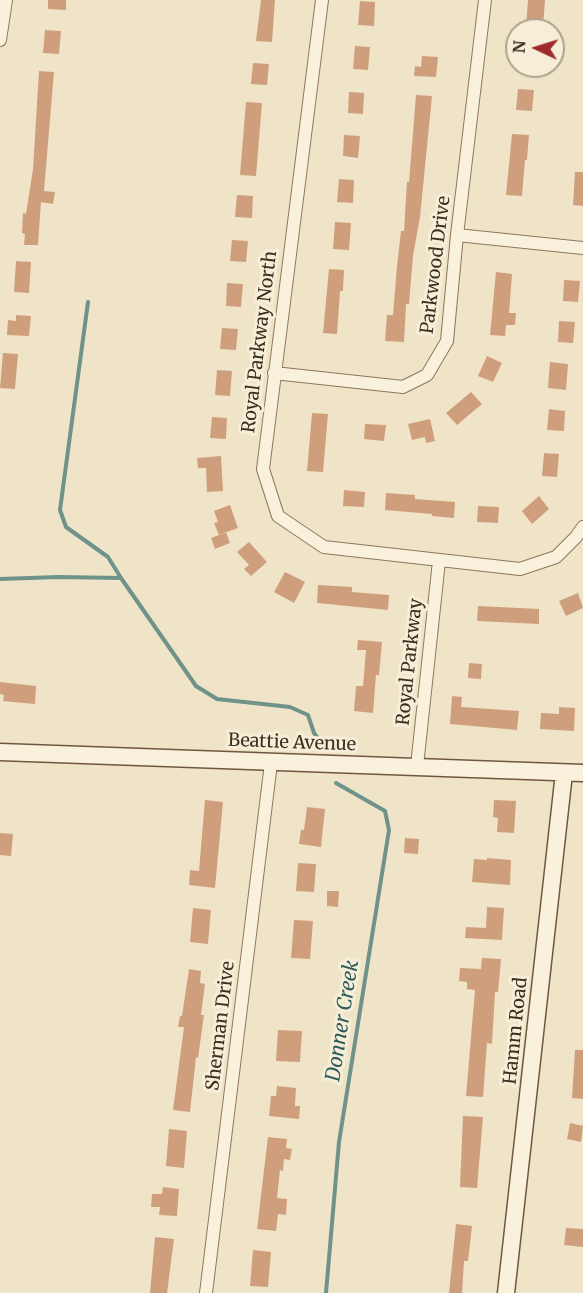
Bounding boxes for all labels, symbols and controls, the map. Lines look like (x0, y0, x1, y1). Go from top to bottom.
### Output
north arrow (505, 18, 565, 78)
text: N (509, 40, 529, 54)
street label: Parkwood Drive (417, 195, 455, 335)
street label: Royal Parkway North (238, 250, 282, 434)
street label: Royal Parkway (393, 597, 427, 727)
street label: Beattie Avenue (227, 730, 357, 756)
water label: Donner Creek (322, 959, 364, 1083)
street label: Sherman Drive (202, 960, 240, 1092)
street label: Hamm Road (500, 976, 532, 1086)

